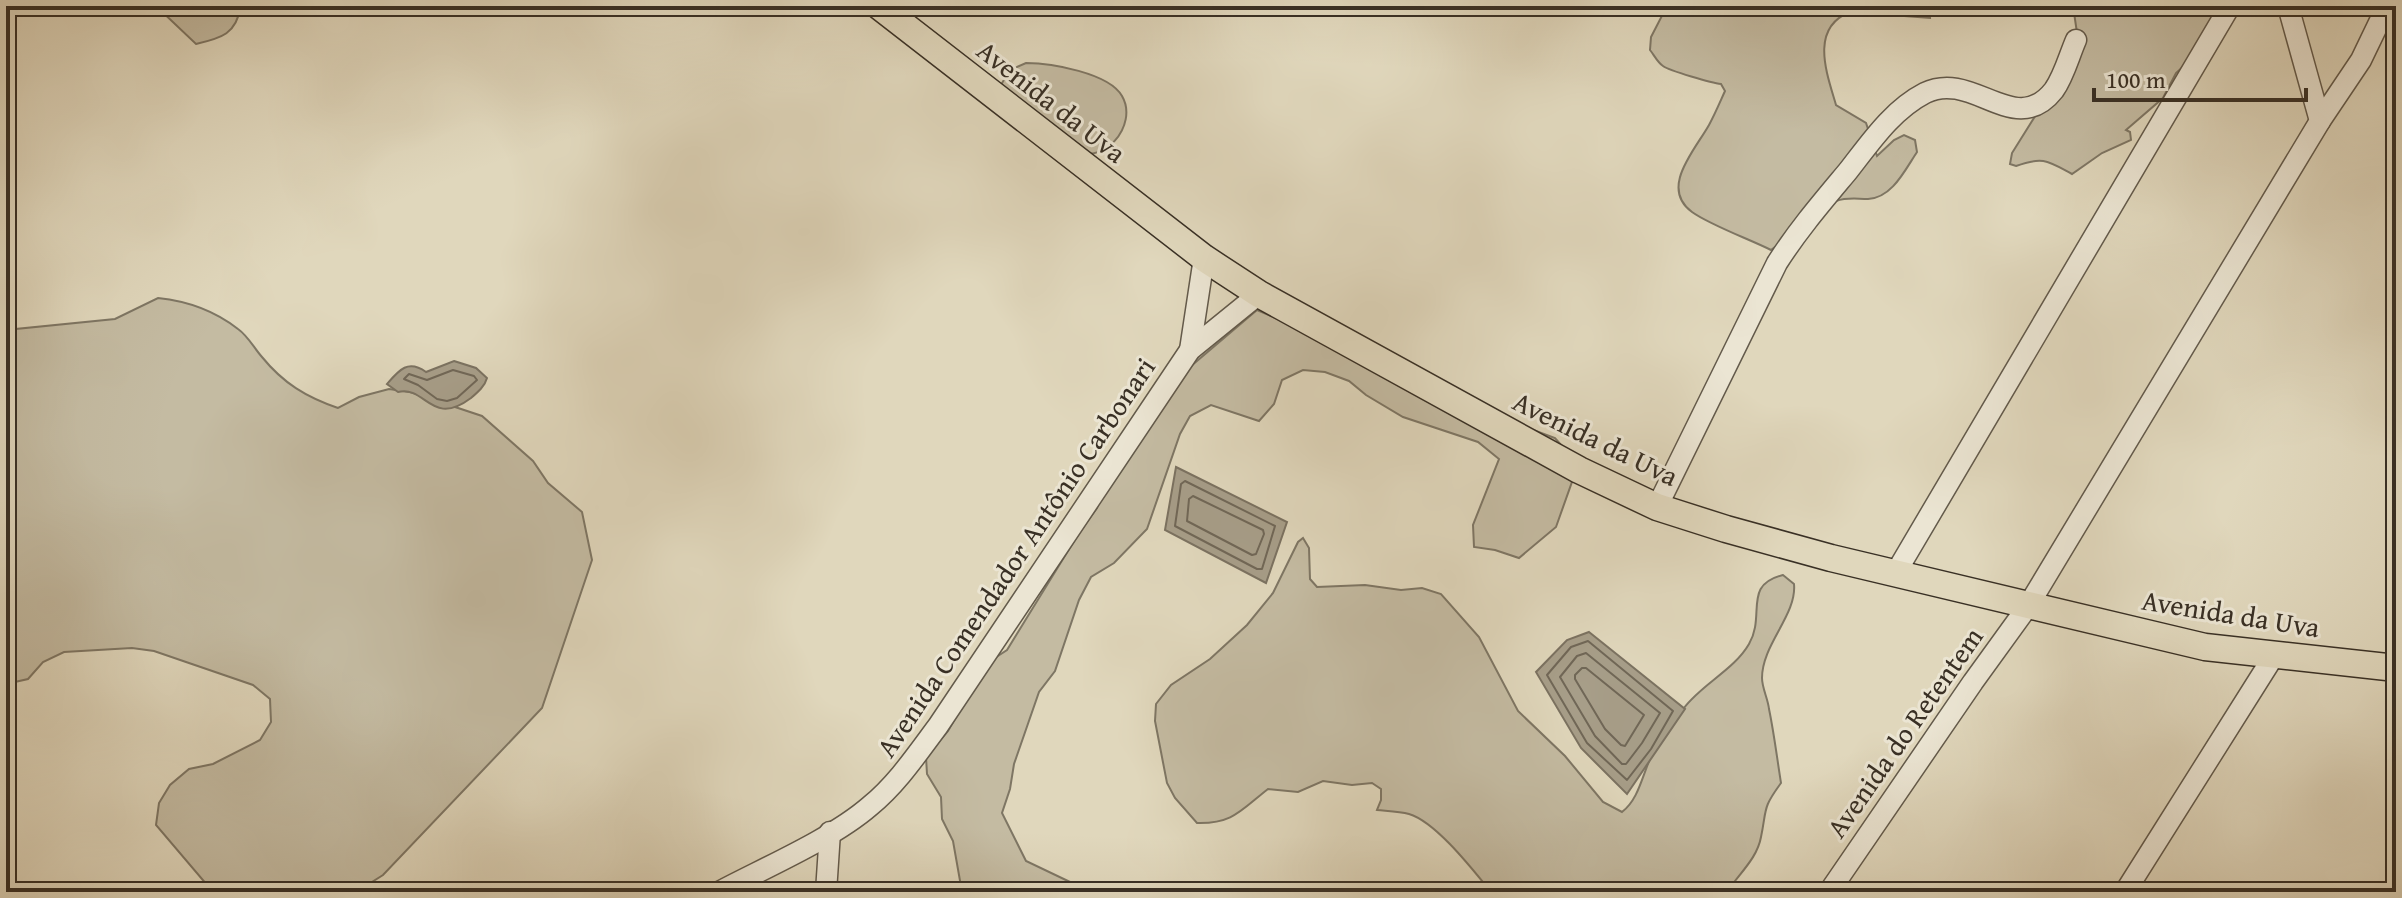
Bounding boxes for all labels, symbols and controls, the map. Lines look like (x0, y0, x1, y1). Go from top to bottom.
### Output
street label: Avenida da Uva (969, 30, 1136, 173)
scale bar (2094, 52, 2306, 102)
text: 100 m (2106, 62, 2166, 97)
street label: Avenida Comendador Antônio Carbonari (865, 349, 1165, 765)
street label: Avenida da Uva (1506, 380, 1686, 496)
street label: Avenida da Uva (2139, 579, 2324, 647)
street label: Avenida do Retentem (1816, 618, 1992, 846)

